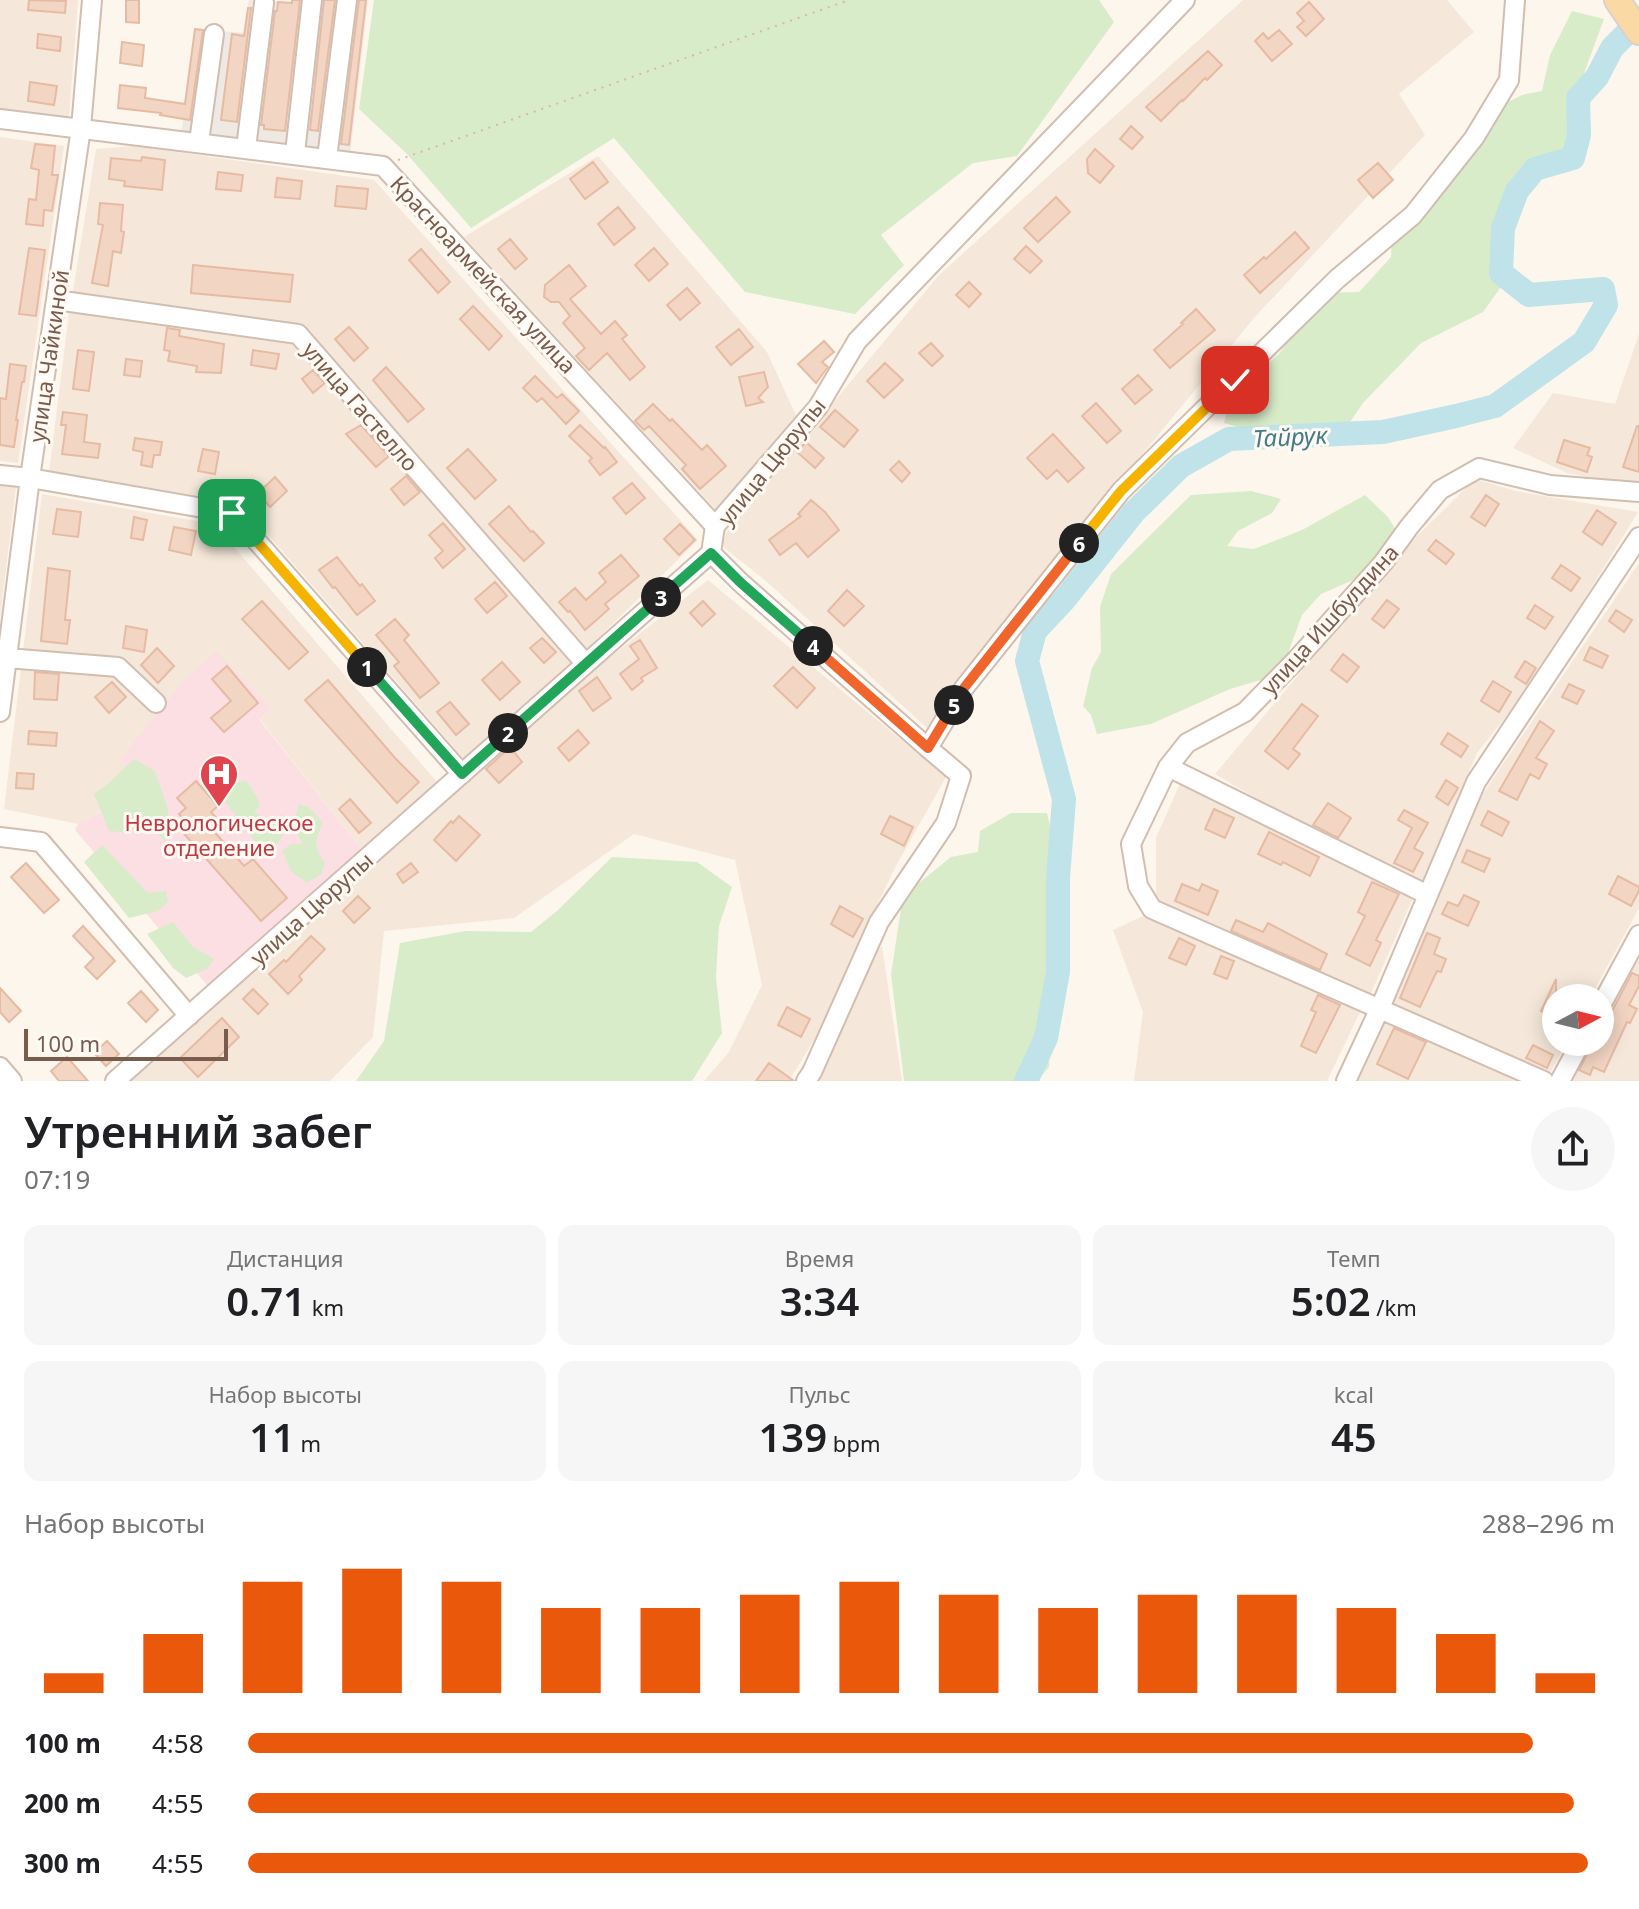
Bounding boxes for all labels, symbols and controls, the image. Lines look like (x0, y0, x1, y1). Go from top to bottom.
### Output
street label: Красноармейская улица (384, 169, 584, 379)
street label: улица Чайкиной (21, 268, 75, 444)
street label: улица Гастелло (296, 335, 426, 477)
pin (1201, 346, 1269, 414)
icon: check (1213, 358, 1257, 402)
street label: улица Цюрупы (710, 391, 832, 531)
water label: Тайрук (1252, 418, 1329, 454)
pin (198, 479, 266, 547)
icon: arrive (210, 491, 254, 535)
pin: 6 (1059, 523, 1099, 563)
text: 6 (1073, 528, 1085, 558)
street label: улица Ишбулдина (1253, 537, 1405, 701)
pin: 3 (641, 577, 681, 617)
text: 3 (655, 582, 667, 612)
pin: 4 (793, 626, 833, 666)
text: 4 (807, 631, 819, 661)
pin: 1 (347, 647, 387, 687)
text: 1 (361, 652, 373, 682)
pin: 5 (934, 685, 974, 725)
text: 5 (948, 690, 960, 720)
pin: 2 (488, 713, 528, 753)
text: 2 (502, 718, 514, 748)
hospital icon: Неврологическое отделение (198, 753, 240, 808)
place label: Неврологическое отделение (125, 807, 313, 862)
street label: улица Цюрупы (243, 845, 379, 971)
north arrow (1542, 984, 1614, 1056)
map controls (1542, 984, 1614, 1056)
scale bar (24, 1025, 228, 1061)
text: 100 m (36, 1028, 100, 1058)
text: Утренний забег (24, 1101, 372, 1161)
button: share (1531, 1107, 1615, 1191)
text: 07:19 (24, 1161, 90, 1197)
text: Дистанция (227, 1243, 343, 1273)
text: Время (785, 1243, 854, 1273)
text: Темп (1327, 1243, 1381, 1273)
text: 0.71 (226, 1273, 306, 1328)
text: 3:34 (780, 1273, 859, 1328)
text: 5:02 (1291, 1273, 1371, 1328)
text: km (306, 1292, 344, 1322)
text: /km (1371, 1292, 1417, 1322)
text: Набор высоты (208, 1379, 362, 1409)
text: Пульс (789, 1379, 850, 1409)
text: kcal (1334, 1379, 1374, 1409)
text: 11 (249, 1409, 295, 1464)
text: 139 (758, 1409, 827, 1464)
text: 45 (1331, 1409, 1377, 1464)
text: m (295, 1428, 321, 1458)
text: bpm (827, 1428, 880, 1458)
text: Набор высоты (24, 1505, 205, 1541)
text: 288–296 m (1482, 1505, 1615, 1541)
text: 100 m (24, 1725, 101, 1761)
text: 4:58 (152, 1725, 204, 1761)
text: 200 m (24, 1785, 101, 1821)
text: 4:55 (152, 1785, 204, 1821)
text: 300 m (24, 1845, 101, 1881)
text: 4:55 (152, 1845, 204, 1881)

